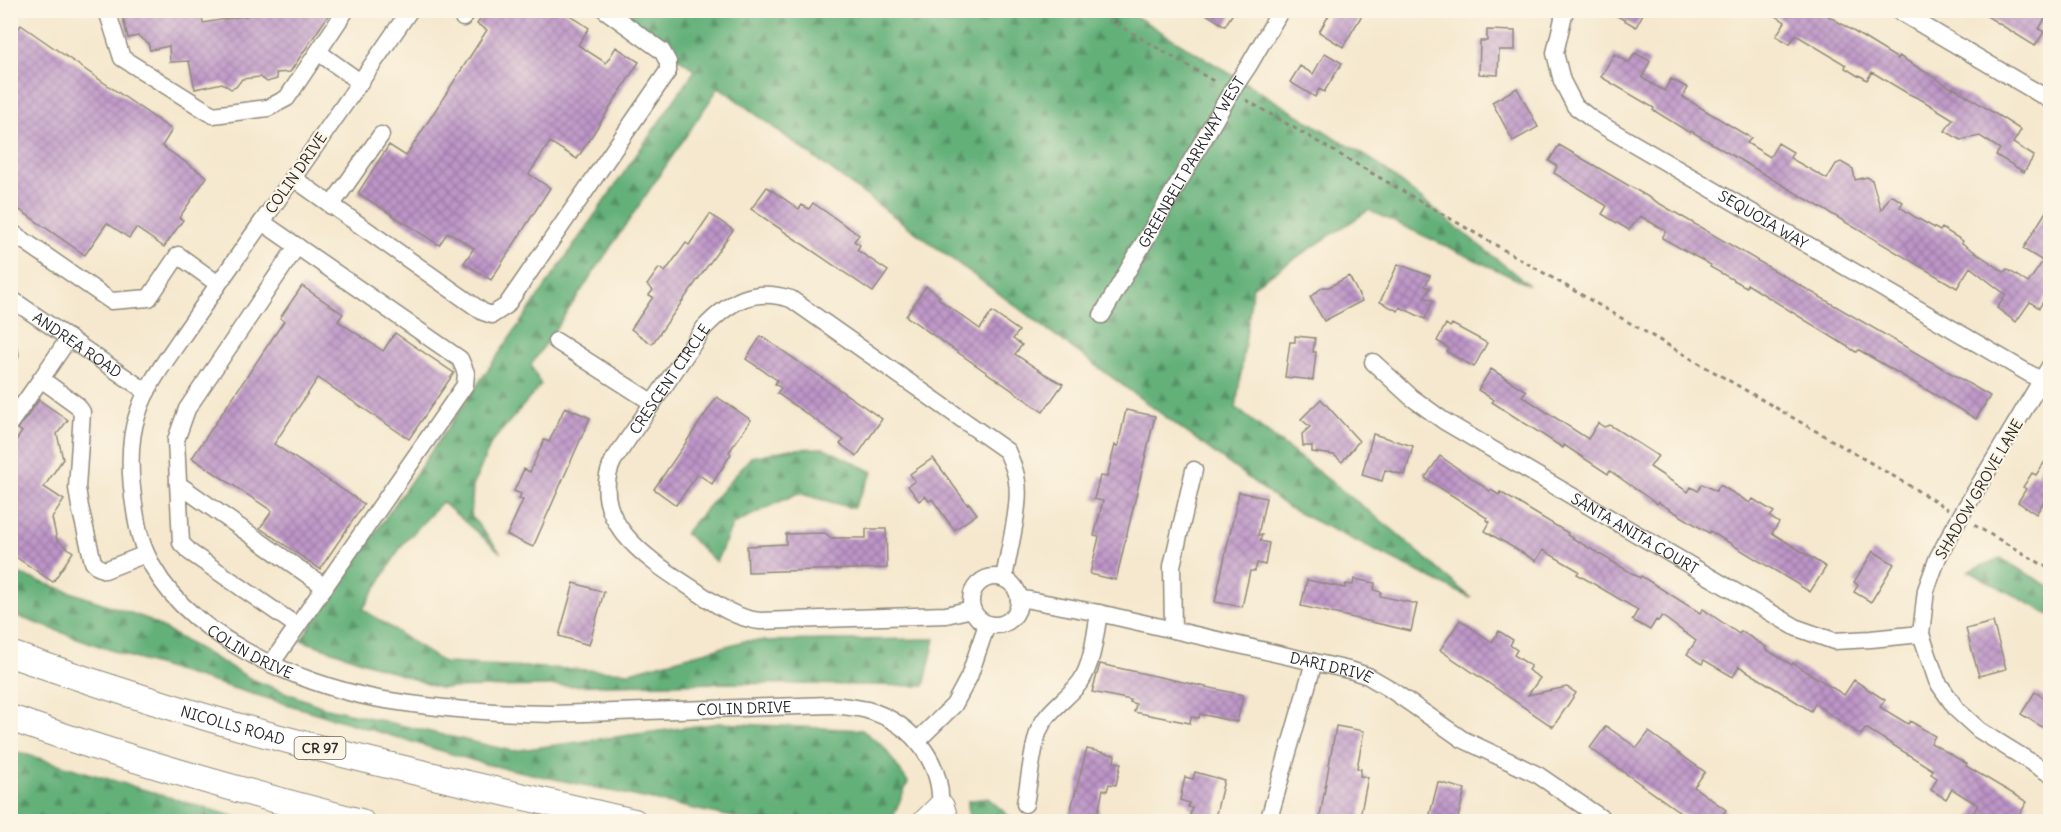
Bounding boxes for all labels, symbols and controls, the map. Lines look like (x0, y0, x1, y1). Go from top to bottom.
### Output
street label: GREENBELT PARKWAY WEST (1134, 73, 1248, 251)
street label: COLIN DRIVE (261, 129, 331, 217)
street label: SEQUOIA WAY (1715, 186, 1812, 253)
street label: ANDREA ROAD (30, 307, 126, 382)
street label: CRESCENT CIRCLE (625, 320, 714, 438)
street label: SHADOW GROVE LANE (1931, 415, 2027, 562)
street label: SANTA ANITA COURT (1568, 488, 1702, 578)
street label: COLIN DRIVE (204, 620, 296, 682)
street label: DARI DRIVE (1288, 647, 1377, 687)
street label: COLIN DRIVE (696, 697, 792, 719)
street label: NICOLLS ROAD (179, 701, 287, 748)
road number: CR 97 (294, 737, 346, 759)

